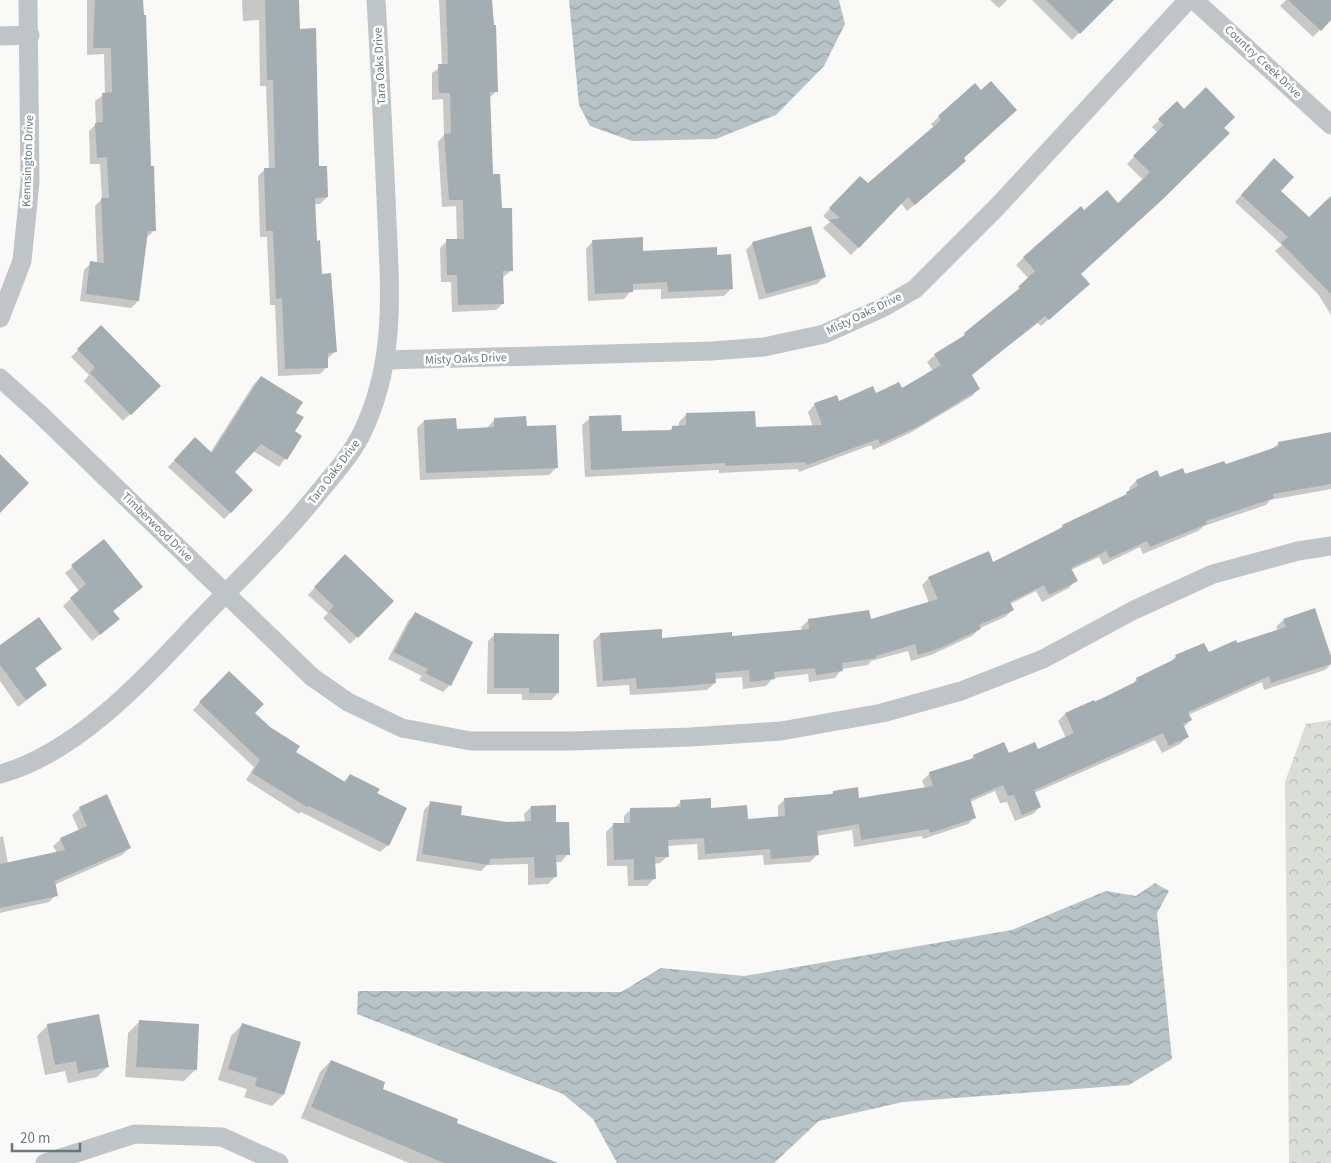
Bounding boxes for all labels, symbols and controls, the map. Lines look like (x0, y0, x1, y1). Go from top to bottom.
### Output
street label: Country Creek Drive (1221, 22, 1305, 102)
street label: Tara Oaks Drive (369, 27, 391, 105)
street label: Kennsington Drive (18, 115, 38, 207)
street label: Misty Oaks Drive (823, 288, 905, 340)
street label: Misty Oaks Drive (425, 349, 507, 369)
street label: Tara Oaks Drive (304, 436, 364, 508)
street label: Timberwood Drive (118, 489, 196, 565)
scale bar (12, 1120, 80, 1152)
text: 20 m (20, 1128, 50, 1149)

